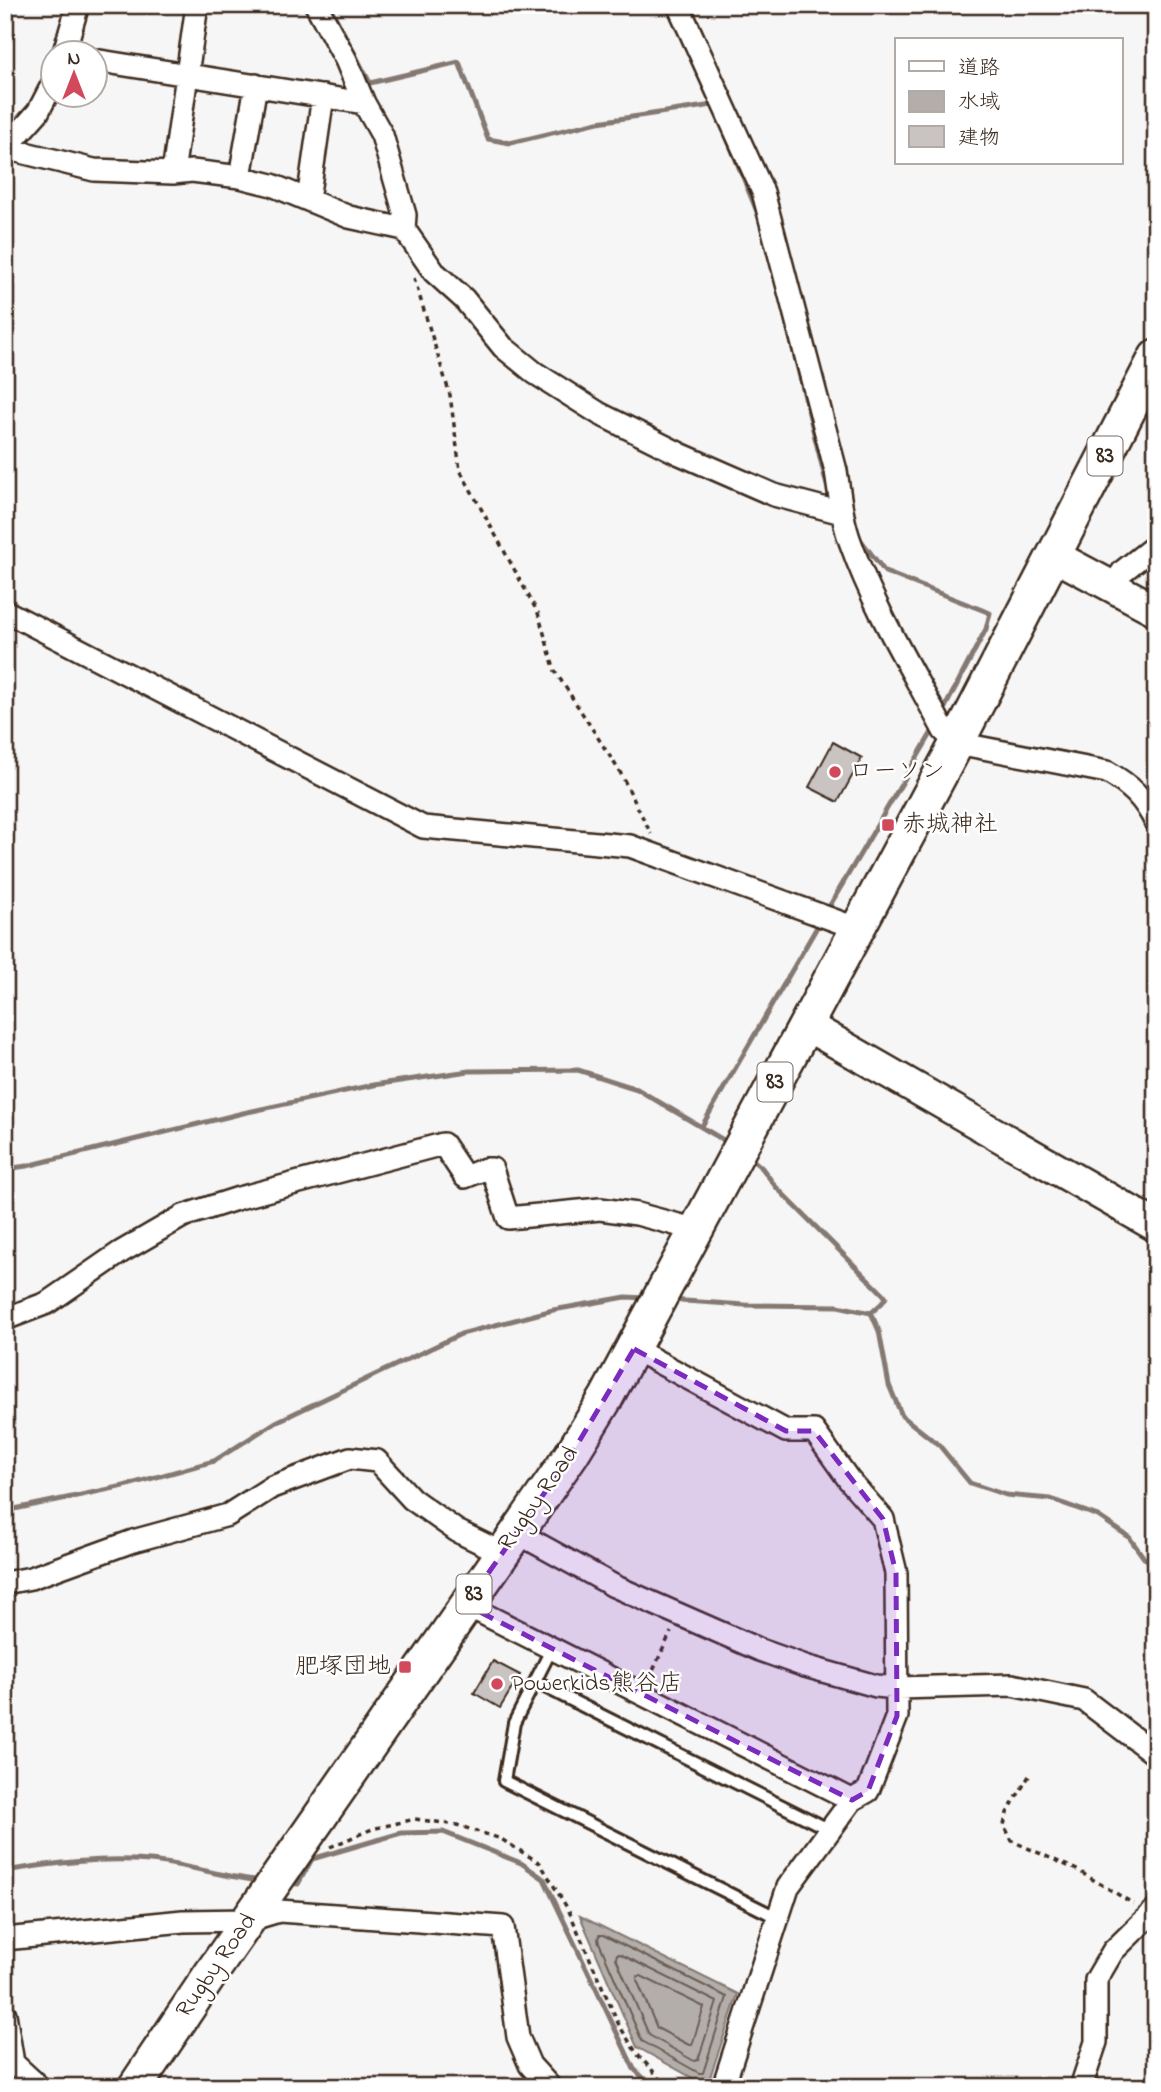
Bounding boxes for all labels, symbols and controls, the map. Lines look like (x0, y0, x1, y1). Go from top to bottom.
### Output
north arrow (38, 38, 108, 108)
legend (895, 38, 1122, 164)
text: N (68, 46, 81, 73)
text: 道路 (958, 54, 1000, 84)
text: 水域 (958, 88, 1000, 118)
text: 建物 (958, 124, 1000, 154)
road number: 83 (1088, 436, 1122, 476)
place label: ローソン (849, 755, 945, 790)
marker: ローソン (827, 764, 843, 780)
place label: 赤城神社 (902, 808, 998, 843)
marker: 赤城神社 (880, 817, 896, 833)
road number: 83 (758, 1063, 792, 1102)
street label: Rugby Road (490, 1439, 589, 1559)
road number: 83 (456, 1574, 491, 1614)
place label: 肥塚団地 (295, 1650, 391, 1685)
marker: 肥塚団地 (397, 1659, 413, 1675)
place label: Powerkids熊谷店 (511, 1667, 682, 1702)
marker: Powerkids熊谷店 (489, 1676, 505, 1692)
street label: Rugby Road (168, 1906, 267, 2026)

